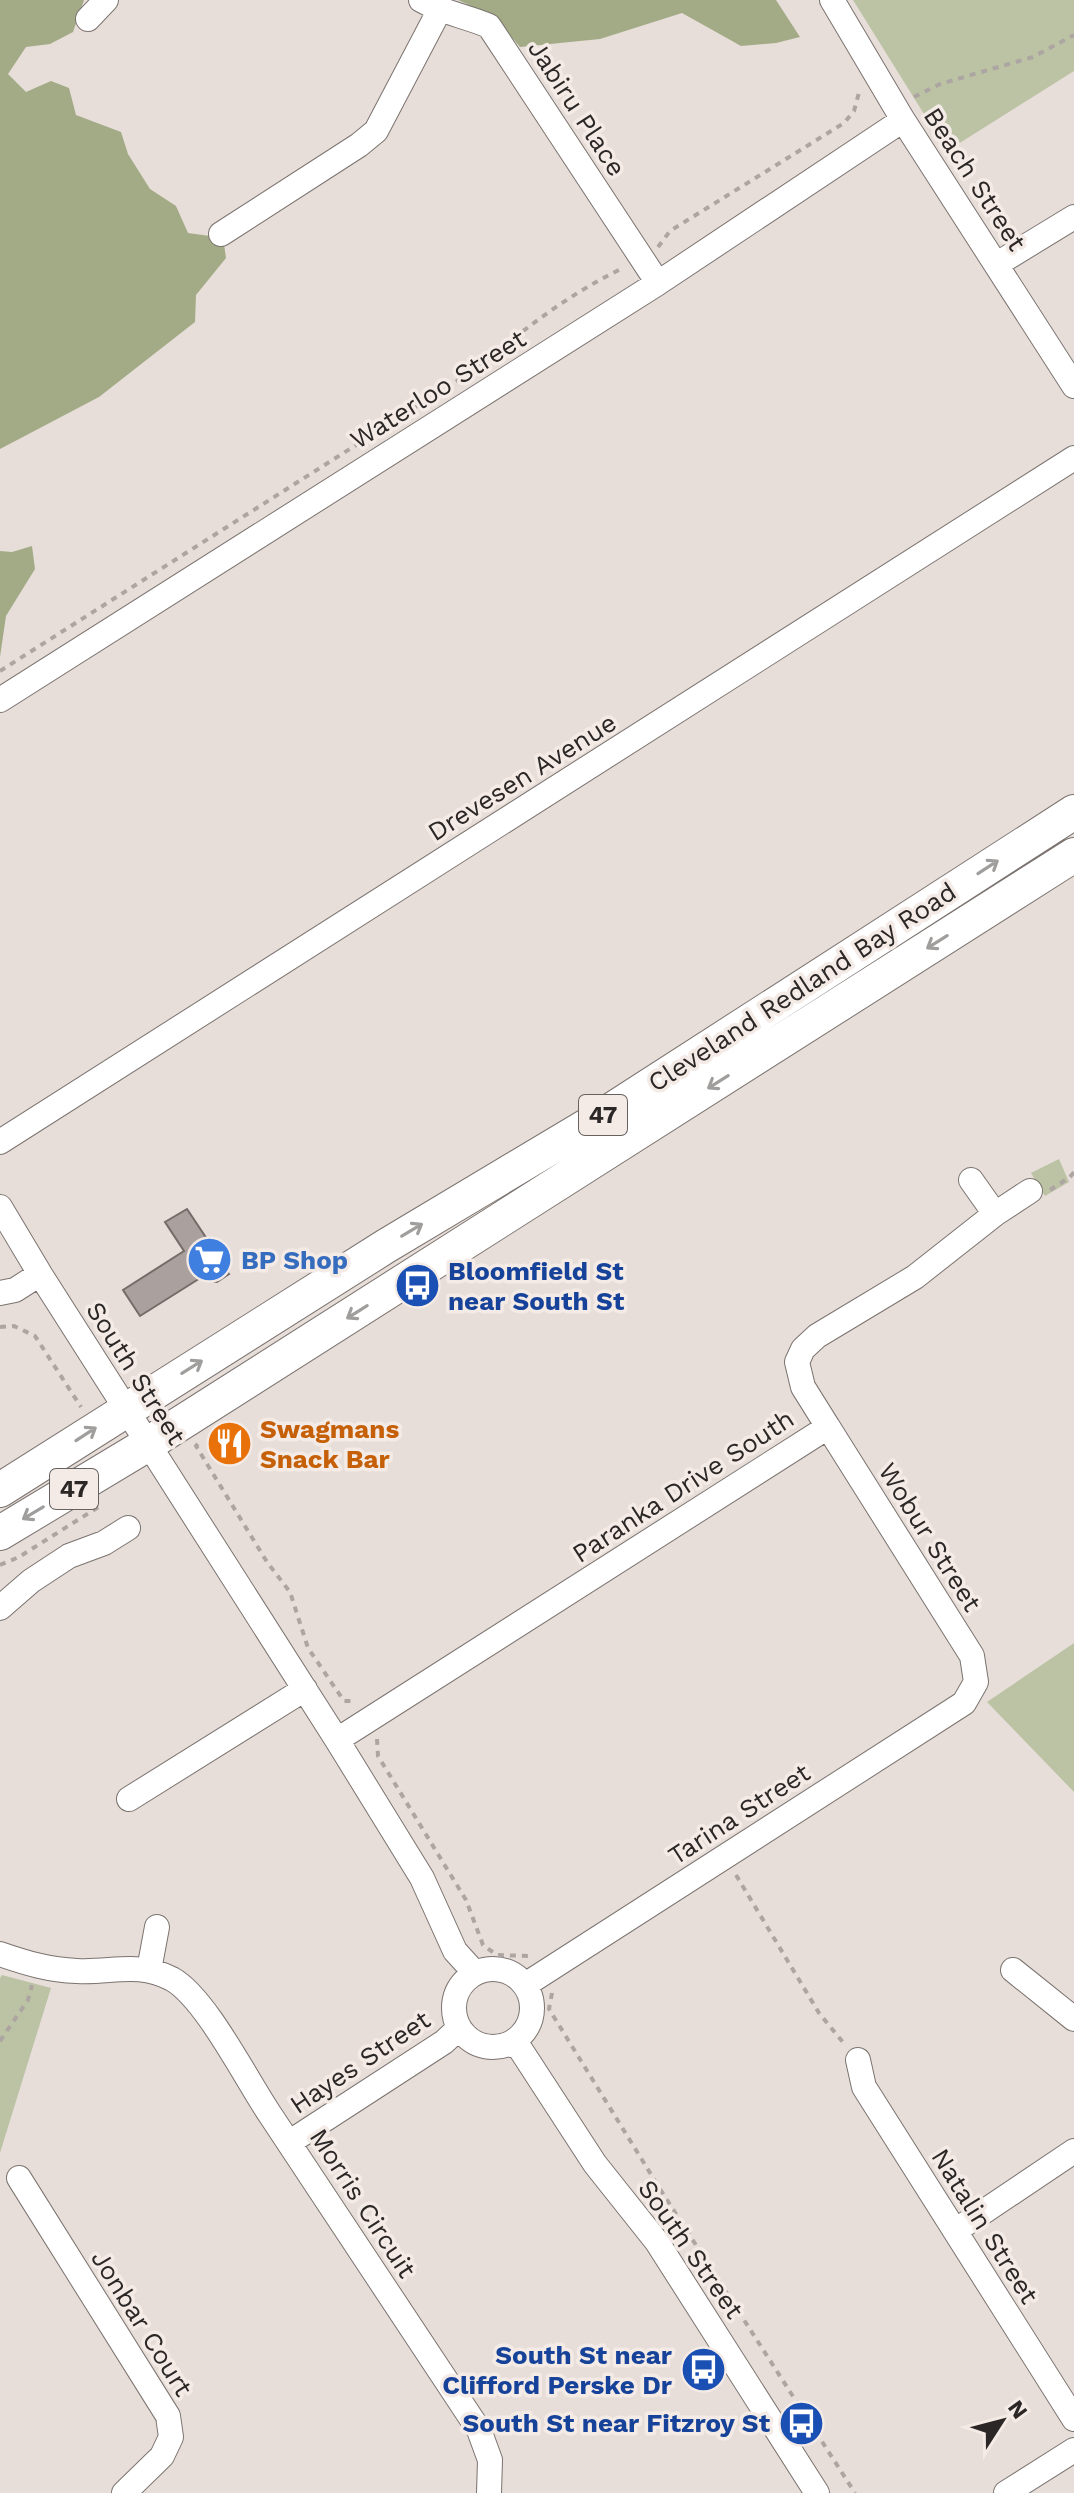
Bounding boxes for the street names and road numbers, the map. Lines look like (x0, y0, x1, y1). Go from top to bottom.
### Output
street label: Jabiru Place (522, 34, 632, 182)
street label: Beach Street (918, 102, 1032, 256)
street label: Waterloo Street (345, 323, 531, 455)
street label: Drevesen Avenue (422, 707, 622, 847)
street label: Cleveland Redland Bay Road (642, 876, 962, 1098)
road number: 47 (579, 1095, 627, 1135)
street label: South Street (80, 1296, 192, 1450)
street label: Paranka Drive South (567, 1403, 799, 1569)
street label: Wobur Street (872, 1457, 988, 1617)
road number: 47 (50, 1469, 98, 1509)
street label: Tarina Street (663, 1757, 815, 1871)
street label: Hayes Street (284, 2004, 436, 2120)
street label: Morris Circuit (304, 2123, 422, 2283)
street label: Natalin Street (925, 2143, 1045, 2309)
street label: South Street (632, 2174, 750, 2324)
street label: Jonbar Court (85, 2245, 199, 2402)

